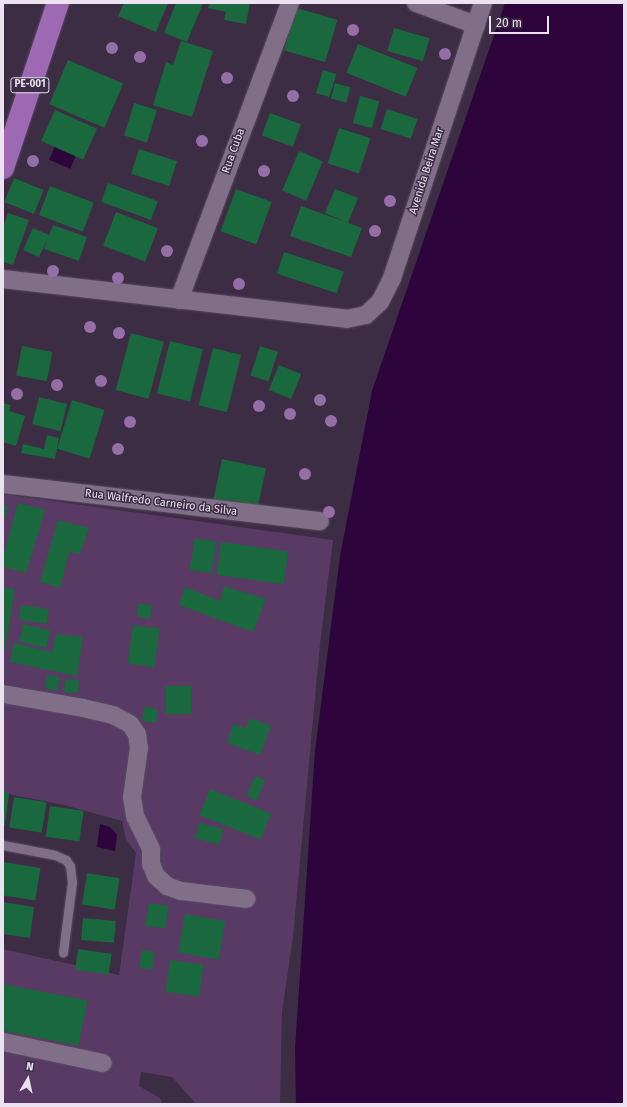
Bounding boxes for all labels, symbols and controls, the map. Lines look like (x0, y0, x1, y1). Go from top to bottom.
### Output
scale bar (491, 8, 551, 34)
text: 20 m (496, 16, 522, 30)
road number: PE-001 (10, 77, 50, 93)
street label: Avenida Beira Mar (407, 126, 447, 216)
street label: Rua Cuba (220, 127, 248, 175)
street label: Rua Walfredo Carneiro da Silva (84, 487, 238, 519)
north arrow (8, 1059, 48, 1099)
text: N (25, 1060, 35, 1074)

